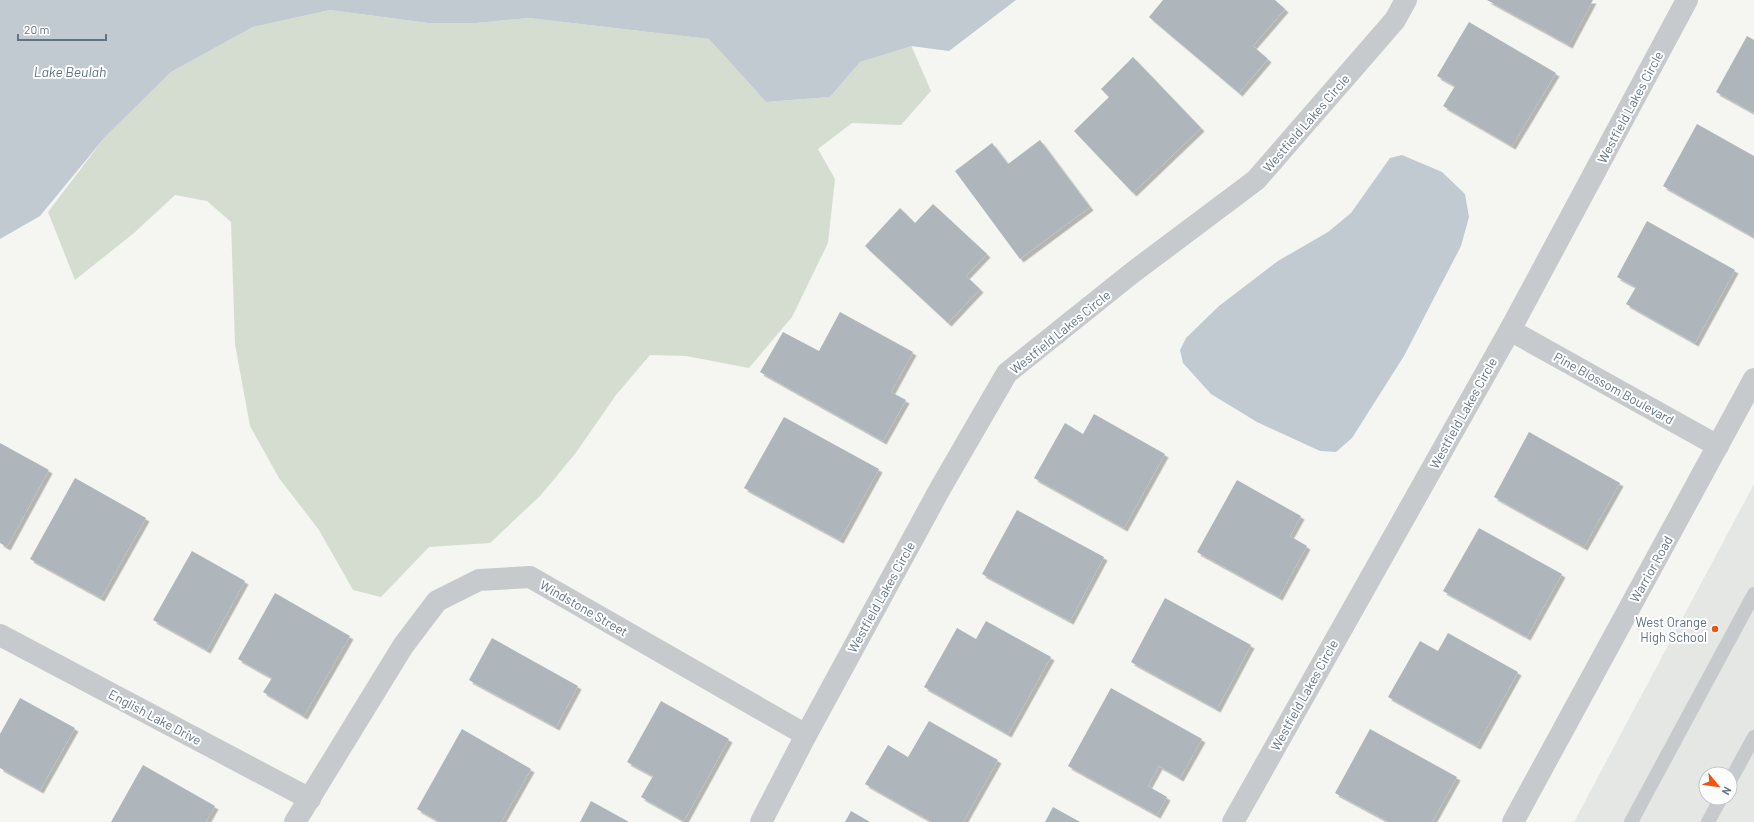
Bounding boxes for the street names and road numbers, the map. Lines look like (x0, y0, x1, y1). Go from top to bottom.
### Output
street label: Westfield Lakes Circle (1594, 48, 1666, 166)
street label: Westfield Lakes Circle (1259, 71, 1353, 175)
street label: Westfield Lakes Circle (1007, 287, 1114, 377)
street label: Pine Blossom Boulevard (1551, 348, 1677, 428)
street label: Westfield Lakes Circle (1426, 355, 1500, 471)
street label: Warrior Road (1626, 533, 1676, 605)
street label: Westfield Lakes Circle (844, 539, 918, 655)
street label: Windstone Street (537, 576, 631, 640)
street label: Westfield Lakes Circle (1267, 637, 1341, 753)
street label: English Lake Drive (106, 686, 204, 748)

